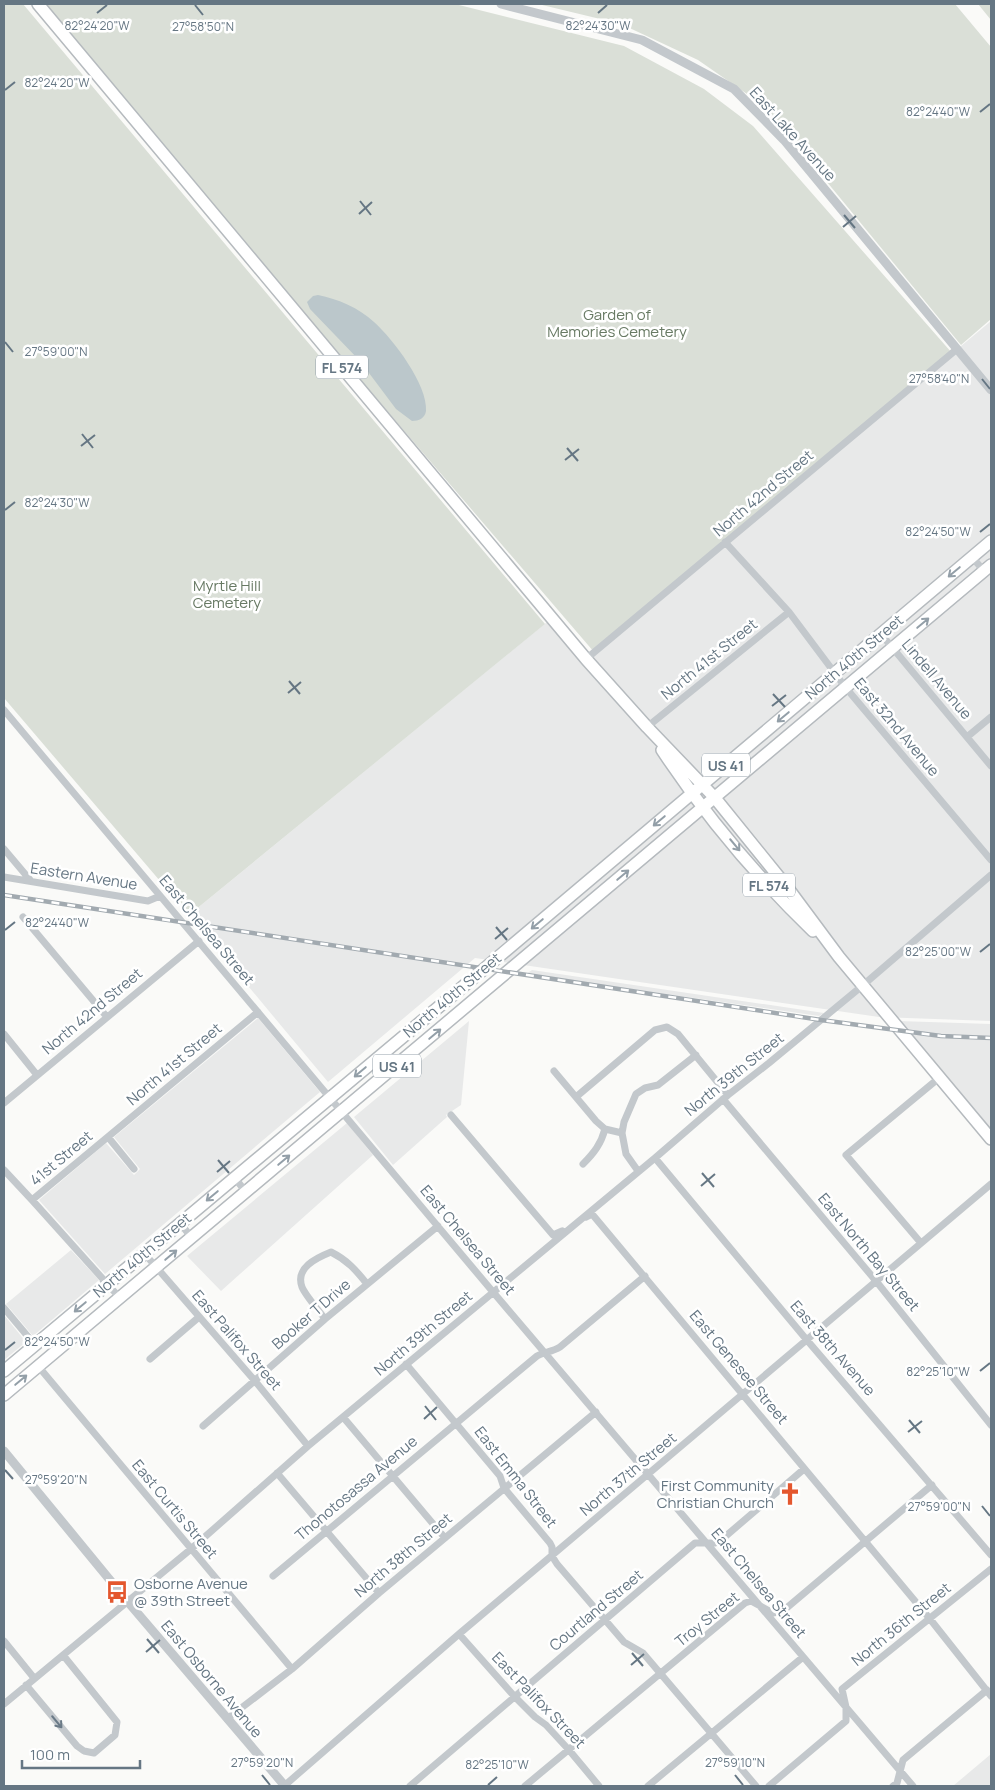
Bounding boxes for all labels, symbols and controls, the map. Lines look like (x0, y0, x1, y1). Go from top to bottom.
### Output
text: 82°24'20"W (64, 17, 130, 34)
text: 82°24'30"W (566, 17, 631, 34)
text: 27°58'50"N (172, 18, 234, 35)
text: 82°24'20"W (24, 74, 90, 91)
street label: East Lake Avenue (745, 82, 841, 186)
text: 82°24'40"W (906, 103, 971, 120)
park label: Garden of Memories Cemetery (547, 304, 687, 342)
text: 27°59'00"N (25, 343, 87, 360)
road number: FL 574 (316, 356, 368, 378)
text: 27°58'40"N (909, 370, 969, 387)
street label: North 42nd Street (708, 445, 818, 541)
text: 82°24'30"W (25, 494, 90, 511)
text: 82°24'50"W (905, 523, 971, 540)
one-way arrow (948, 566, 961, 577)
park label: Myrtle Hill Cemetery (193, 575, 261, 613)
street label: North 40th Street (800, 610, 908, 704)
street label: North 41st Street (656, 614, 762, 704)
one-way arrow (916, 618, 929, 629)
street label: Lindell Avenue (897, 634, 977, 724)
street label: East 32nd Avenue (850, 673, 945, 781)
one-way arrow (777, 711, 790, 722)
road number: US 41 (702, 754, 750, 776)
one-way arrow (653, 816, 666, 827)
one-way arrow (729, 839, 741, 852)
street label: Eastern Avenue (29, 857, 139, 895)
one-way arrow (617, 869, 630, 881)
street label: East Chelsea Street (155, 871, 259, 989)
road number: FL 574 (743, 874, 795, 896)
text: 82°24'40"W (25, 914, 90, 931)
one-way arrow (531, 918, 544, 930)
text: 82°25'00"W (905, 943, 972, 960)
street label: North 40th Street (398, 948, 506, 1042)
street label: North 42nd Street (37, 963, 147, 1059)
street label: North 41st Street (122, 1018, 226, 1110)
street label: North 39th Street (680, 1027, 788, 1121)
one-way arrow (428, 1028, 441, 1039)
road number: US 41 (373, 1054, 421, 1078)
one-way arrow (354, 1066, 367, 1077)
street label: 41st Street (25, 1126, 97, 1190)
one-way arrow (277, 1155, 290, 1166)
street label: East Chelsea Street (416, 1181, 520, 1299)
street label: East North Bay Street (813, 1188, 925, 1316)
one-way arrow (206, 1190, 219, 1201)
street label: North 40th Street (88, 1208, 196, 1302)
one-way arrow (164, 1250, 177, 1261)
street label: Booker T Drive (267, 1274, 355, 1354)
street label: East Palifox Street (188, 1285, 286, 1395)
street label: North 39th Street (370, 1286, 476, 1380)
street label: East 38th Avenue (786, 1296, 880, 1400)
one-way arrow (74, 1301, 87, 1312)
street label: East Genesee Street (685, 1305, 793, 1429)
text: 82°24'50"W (24, 1333, 90, 1350)
text: 82°25'10"W (906, 1363, 971, 1380)
one-way arrow (14, 1375, 27, 1386)
street label: East Emma Street (470, 1422, 562, 1532)
street label: North 37th Street (575, 1427, 681, 1521)
street label: Thonotosassa Avenue (290, 1430, 422, 1545)
street label: East Curtis Street (127, 1455, 223, 1563)
text: 27°59'20"N (25, 1471, 87, 1488)
place label: First Community Christian Church (657, 1475, 774, 1513)
church icon: First Community Christian Church (777, 1481, 803, 1507)
text: 27°59'00"N (908, 1498, 970, 1515)
street label: North 38th Street (350, 1508, 456, 1602)
street label: East Chelsea Street (707, 1524, 811, 1642)
street label: Courtland Street (545, 1564, 647, 1656)
place label: Osborne Avenue @ 39th Street (134, 1573, 248, 1611)
street label: North 36th Street (847, 1577, 955, 1671)
bus stop icon: Osborne Avenue @ 39th Street (104, 1579, 130, 1605)
street label: Troy Street (670, 1587, 744, 1651)
street label: East Osborne Avenue (157, 1616, 268, 1742)
street label: East Palifox Street (488, 1647, 590, 1753)
one-way arrow (52, 1716, 63, 1729)
scale bar (22, 1738, 140, 1770)
text: 100 m (30, 1744, 70, 1765)
text: 27°59'20"N (231, 1754, 293, 1771)
text: 27°59'10"N (705, 1754, 765, 1771)
text: 82°25'10"W (465, 1756, 530, 1773)

